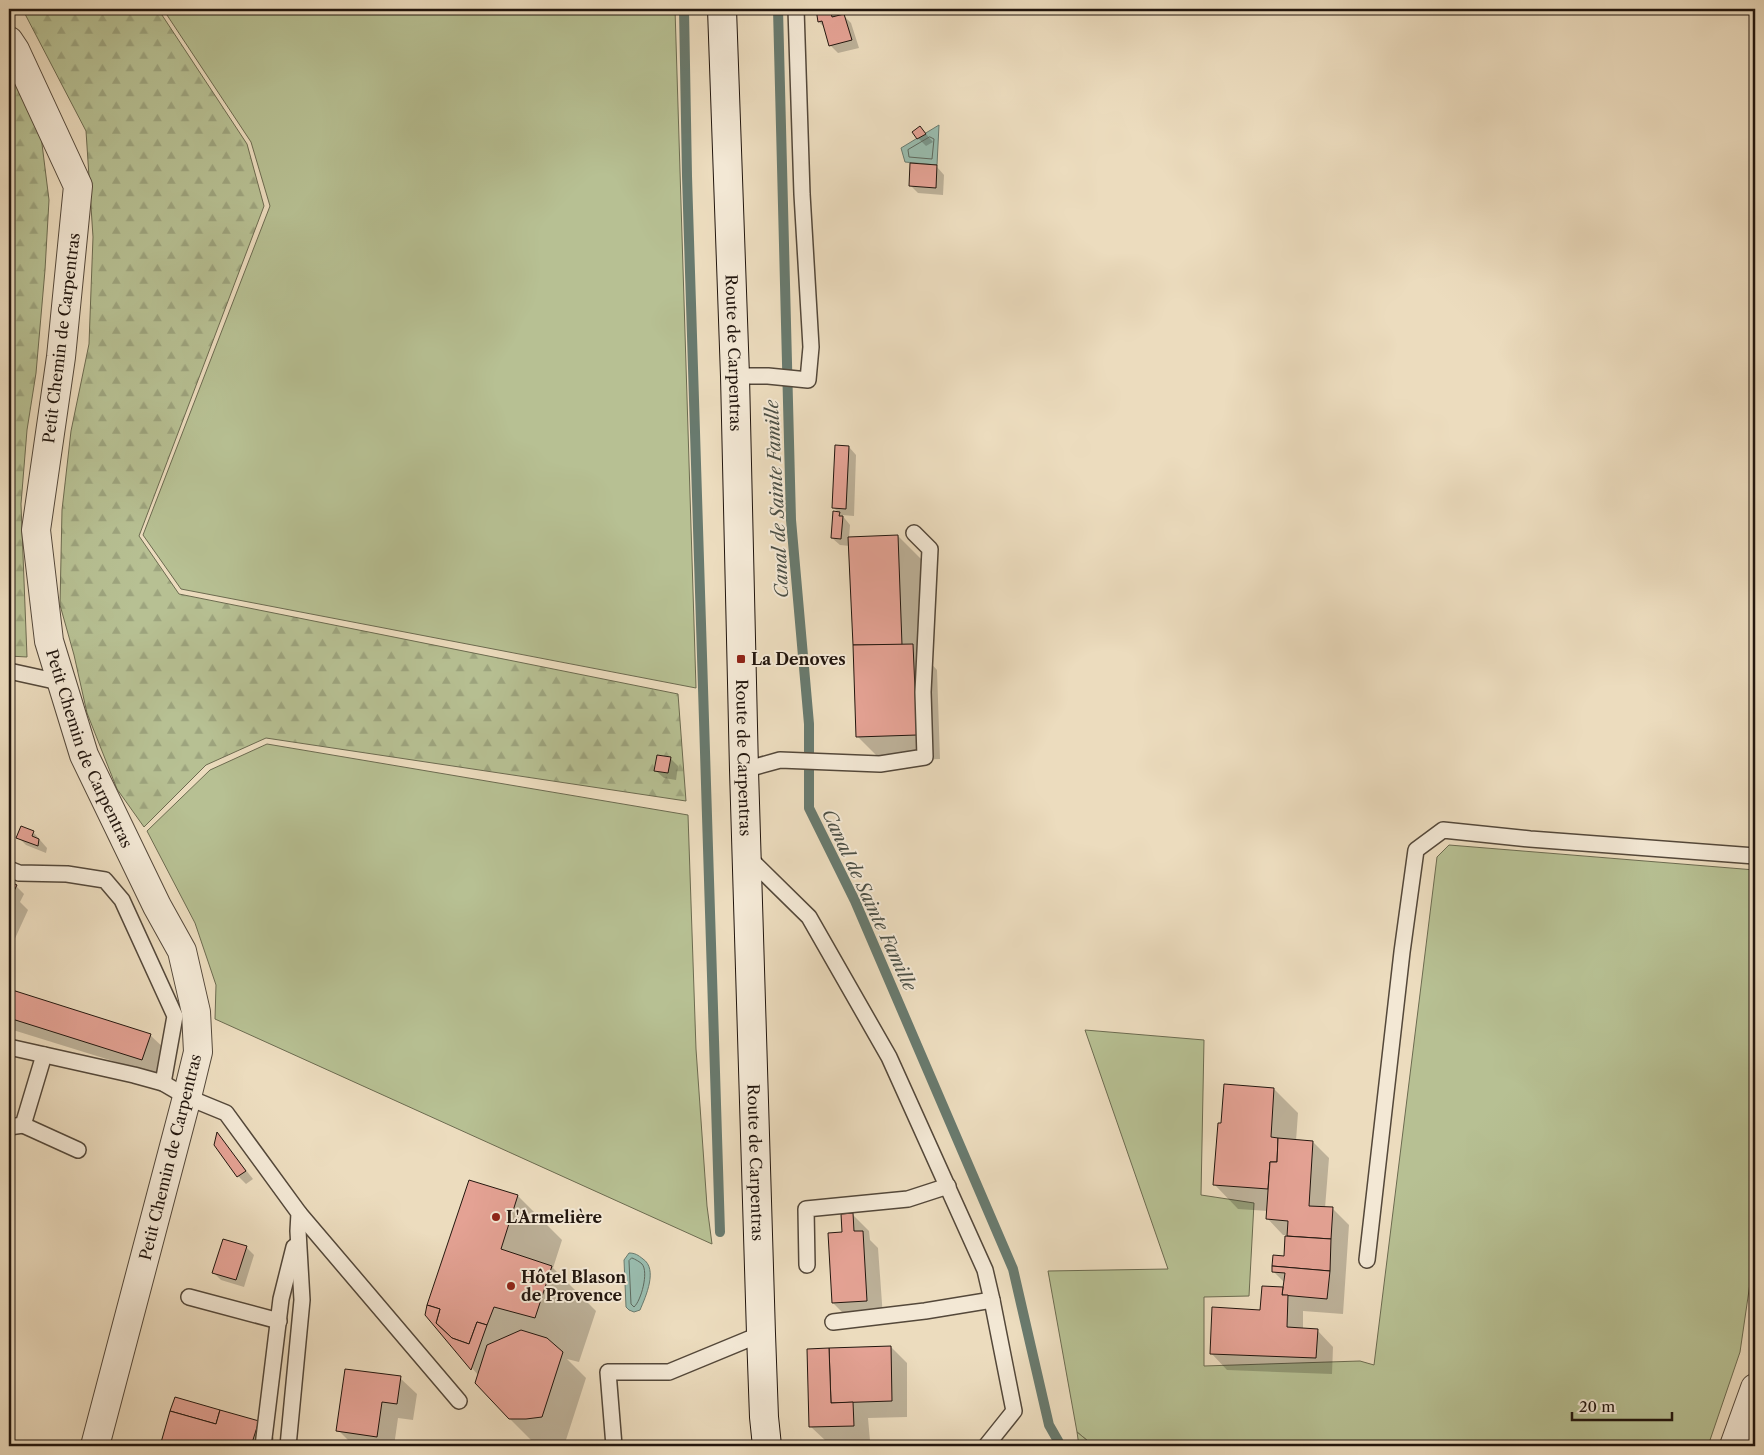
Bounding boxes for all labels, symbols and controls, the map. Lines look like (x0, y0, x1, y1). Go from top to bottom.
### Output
street label: Petit Chemin de Carpentras (38, 232, 84, 444)
street label: Route de Carpentras (721, 274, 746, 432)
water label: Canal de Sainte Famille (761, 398, 793, 599)
street label: Petit Chemin de Carpentras (42, 646, 137, 851)
place label: La Denoves (751, 649, 846, 669)
marker: La Denoves (735, 653, 747, 665)
street label: Route de Carpentras (732, 679, 756, 837)
water label: Canal de Sainte Famille (817, 805, 921, 996)
street label: Petit Chemin de Carpentras (135, 1052, 205, 1262)
street label: Route de Carpentras (743, 1084, 768, 1241)
place label: L'Armelière (506, 1207, 603, 1227)
marker: L'Armelière (490, 1211, 502, 1223)
place label: Hôtel Blason de Provence (521, 1267, 626, 1305)
marker: Hôtel Blason de Provence (505, 1280, 517, 1292)
scale bar (1572, 1390, 1672, 1422)
text: 20 m (1579, 1397, 1615, 1416)

